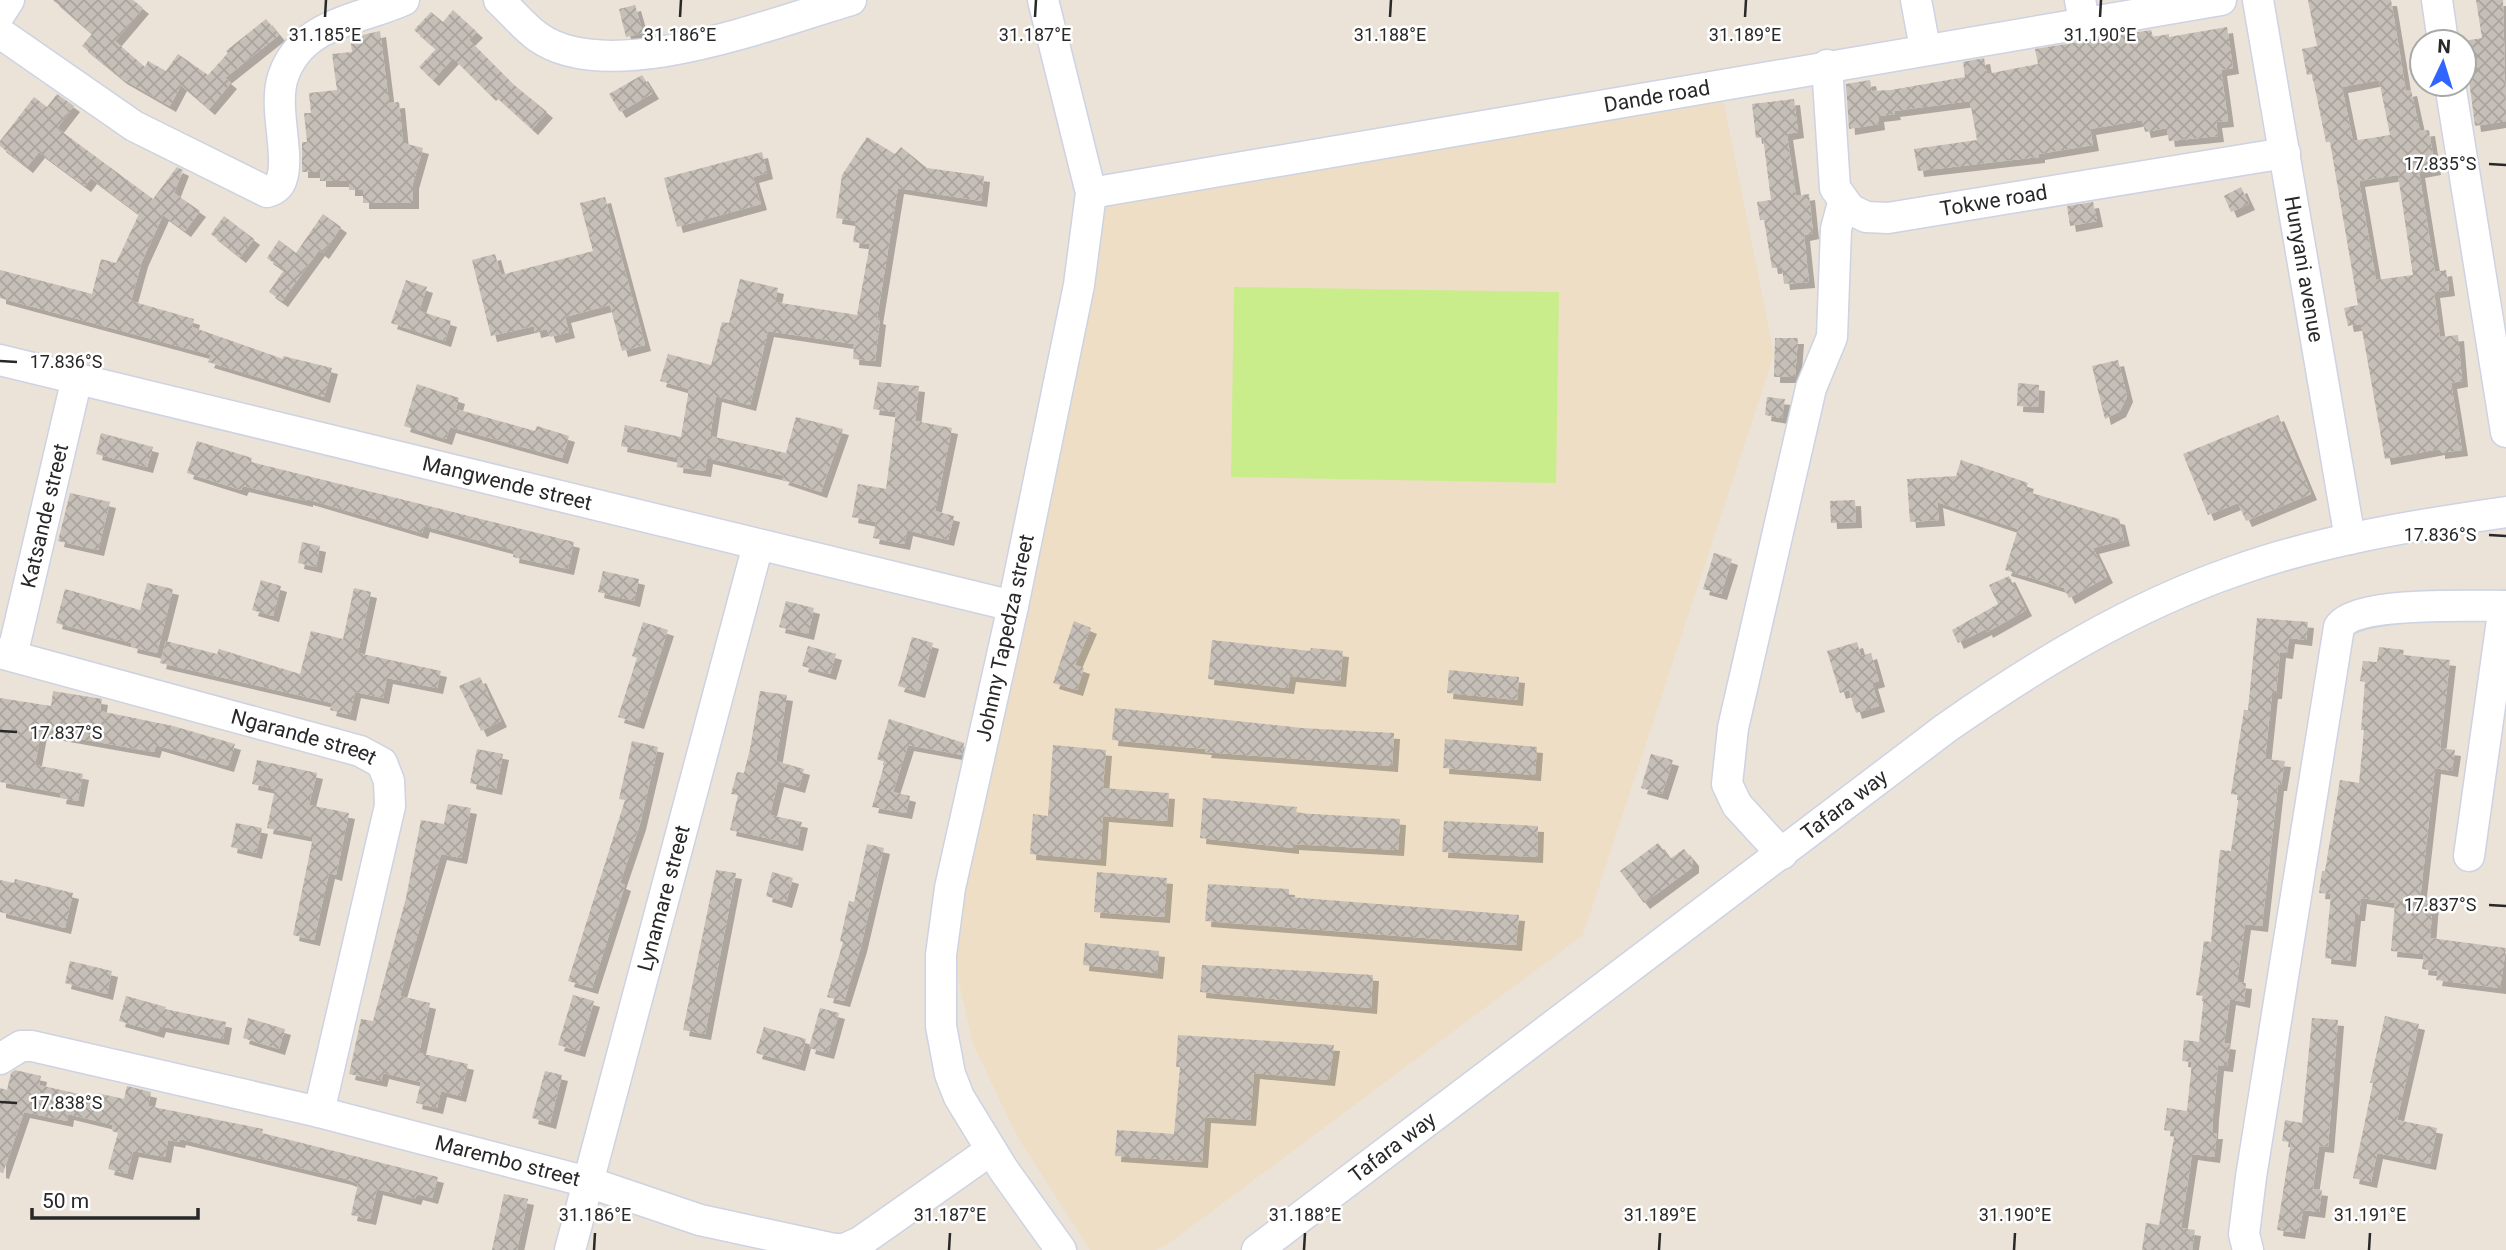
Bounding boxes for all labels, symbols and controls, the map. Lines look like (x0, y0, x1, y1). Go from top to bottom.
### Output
text: 31.185°E (289, 24, 361, 45)
text: 31.186°E (644, 24, 716, 45)
text: 31.187°E (999, 24, 1071, 45)
text: 31.188°E (1354, 24, 1426, 45)
text: 31.189°E (1709, 24, 1781, 45)
text: 31.190°E (2064, 24, 2136, 45)
north arrow (2408, 28, 2478, 98)
text: N (2437, 35, 2452, 58)
street label: Dande road (1602, 76, 1712, 117)
text: 17.835°S (2404, 153, 2477, 174)
street label: Tokwe road (1938, 180, 2049, 221)
street label: Hunyani avenue (2280, 194, 2328, 344)
text: 17.836°S (30, 351, 103, 372)
street label: Katsande street (16, 441, 73, 590)
street label: Mangwende street (420, 451, 595, 515)
text: 17.836°S (2404, 524, 2477, 545)
street label: Johnny Tapedza street (971, 532, 1039, 744)
street label: Ngarande street (228, 704, 381, 770)
text: 17.837°S (30, 722, 103, 743)
street label: Tafara way (1797, 765, 1892, 845)
street label: Lynamare street (633, 823, 695, 974)
text: 17.837°S (2404, 894, 2477, 915)
text: 17.838°S (30, 1092, 103, 1113)
street label: Tafara way (1345, 1107, 1440, 1188)
street label: Marembo street (432, 1131, 583, 1191)
scale bar (32, 1176, 198, 1220)
text: 50 m (42, 1189, 89, 1213)
text: 31.186°E (559, 1204, 631, 1225)
text: 31.187°E (914, 1204, 986, 1225)
text: 31.188°E (1269, 1204, 1341, 1225)
text: 31.189°E (1624, 1204, 1696, 1225)
text: 31.190°E (1979, 1204, 2051, 1225)
text: 31.191°E (2334, 1204, 2406, 1225)

